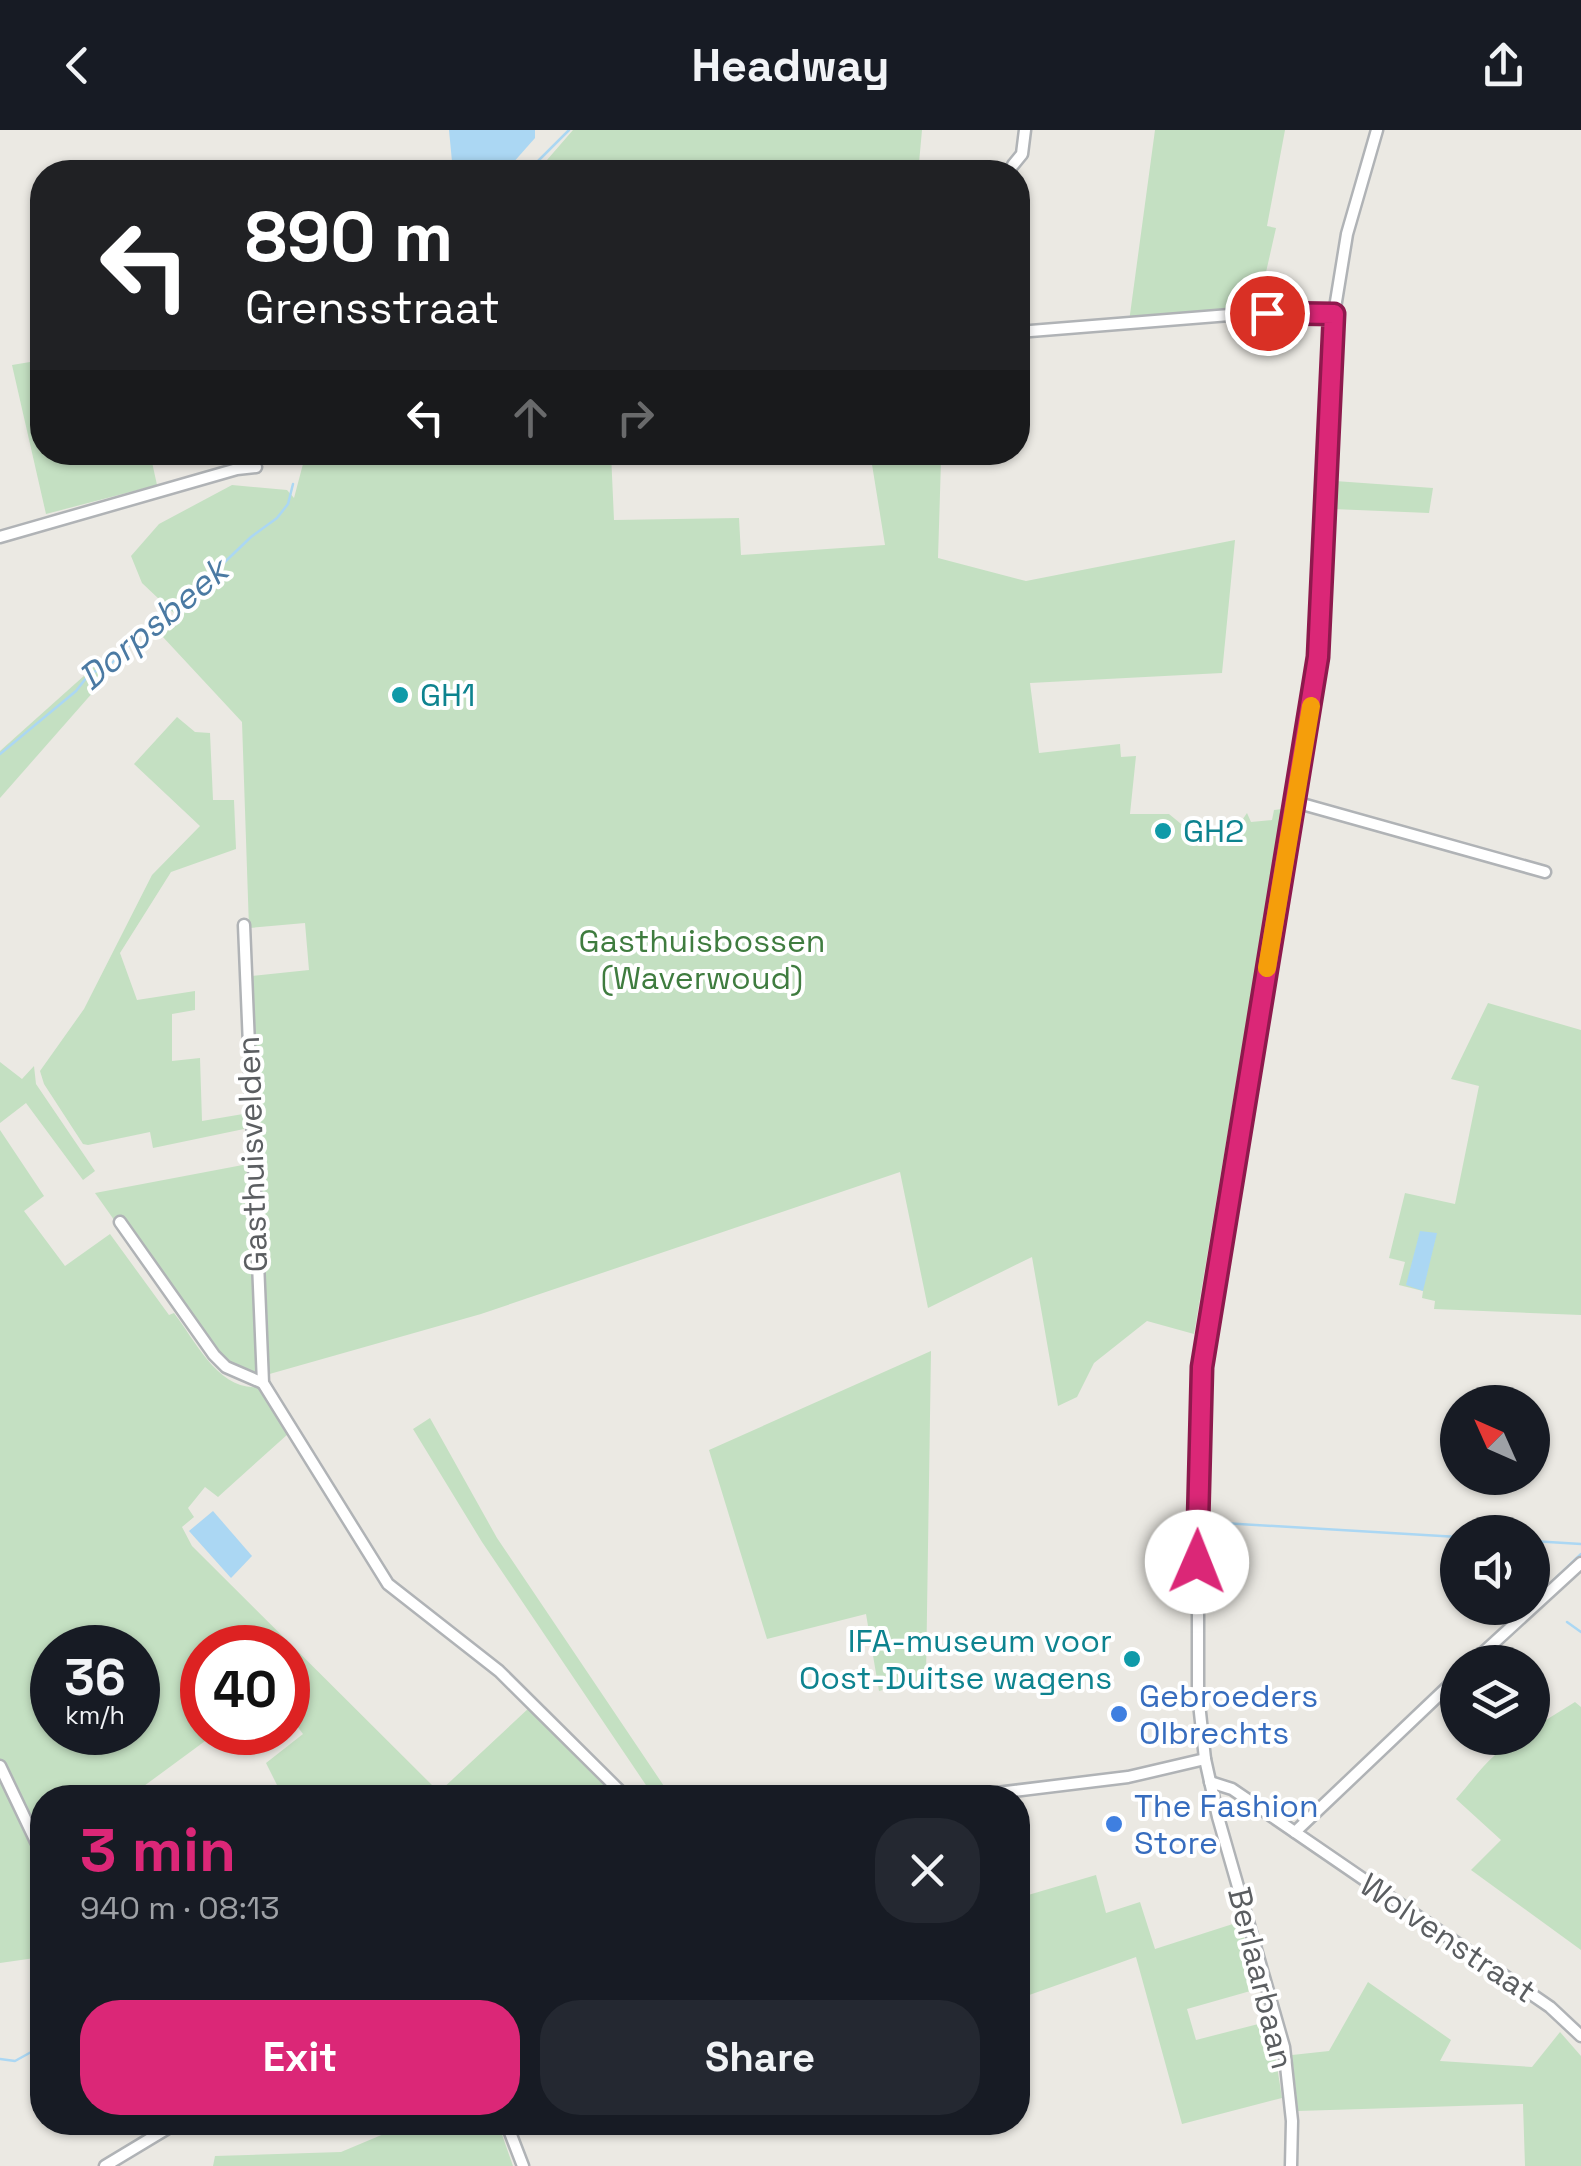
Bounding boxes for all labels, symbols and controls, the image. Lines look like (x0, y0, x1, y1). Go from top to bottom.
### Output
text: Headway (691, 37, 890, 94)
icon: back (50, 38, 105, 93)
icon: share (1476, 38, 1531, 93)
text: 890 m (245, 192, 453, 281)
icon: left (80, 200, 210, 330)
pin (1225, 271, 1310, 356)
text: Grensstraat (245, 279, 500, 336)
icon: arrive (1240, 286, 1295, 341)
icon: left (398, 390, 453, 445)
icon: ahead (503, 390, 558, 445)
icon: right (608, 390, 663, 445)
water label: Dorpsbeek (69, 546, 240, 699)
place label: GH1 (420, 675, 476, 715)
marker: GH1 (389, 684, 411, 706)
place label: GH2 (1183, 811, 1244, 851)
marker: GH2 (1152, 820, 1174, 842)
park label: Gasthuisbossen (Waverwoud) (579, 921, 825, 998)
street label: Gasthuisvelden (228, 1035, 276, 1273)
north arrow (1440, 1385, 1550, 1495)
map controls (1440, 1385, 1550, 1755)
position arrow (1145, 1510, 1249, 1614)
button: sound (1440, 1515, 1550, 1625)
place label: IFA-museum voor Oost-Duitse wagens (799, 1621, 1112, 1698)
speed limit sign: 40 (180, 1625, 310, 1755)
button: layers (1440, 1645, 1550, 1755)
text: 36 (64, 1646, 126, 1710)
marker: IFA-museum voor Oost-Duitse wagens (1121, 1648, 1143, 1670)
place label: Gebroeders Olbrechts (1139, 1676, 1318, 1753)
text: km/h (65, 1699, 125, 1731)
marker: Gebroeders Olbrechts (1108, 1703, 1130, 1725)
place label: The Fashion Store (1134, 1786, 1319, 1863)
text: 3 min (80, 1812, 236, 1889)
marker: The Fashion Store (1103, 1813, 1125, 1835)
button: close (875, 1818, 980, 1923)
street label: Wolvenstraat (1352, 1864, 1544, 2012)
street label: Berlaarbaan (1219, 1883, 1303, 2073)
text: 940 m · 08:13 (80, 1888, 280, 1928)
button: Exit (80, 2000, 520, 2115)
button: Share (540, 2000, 980, 2115)

